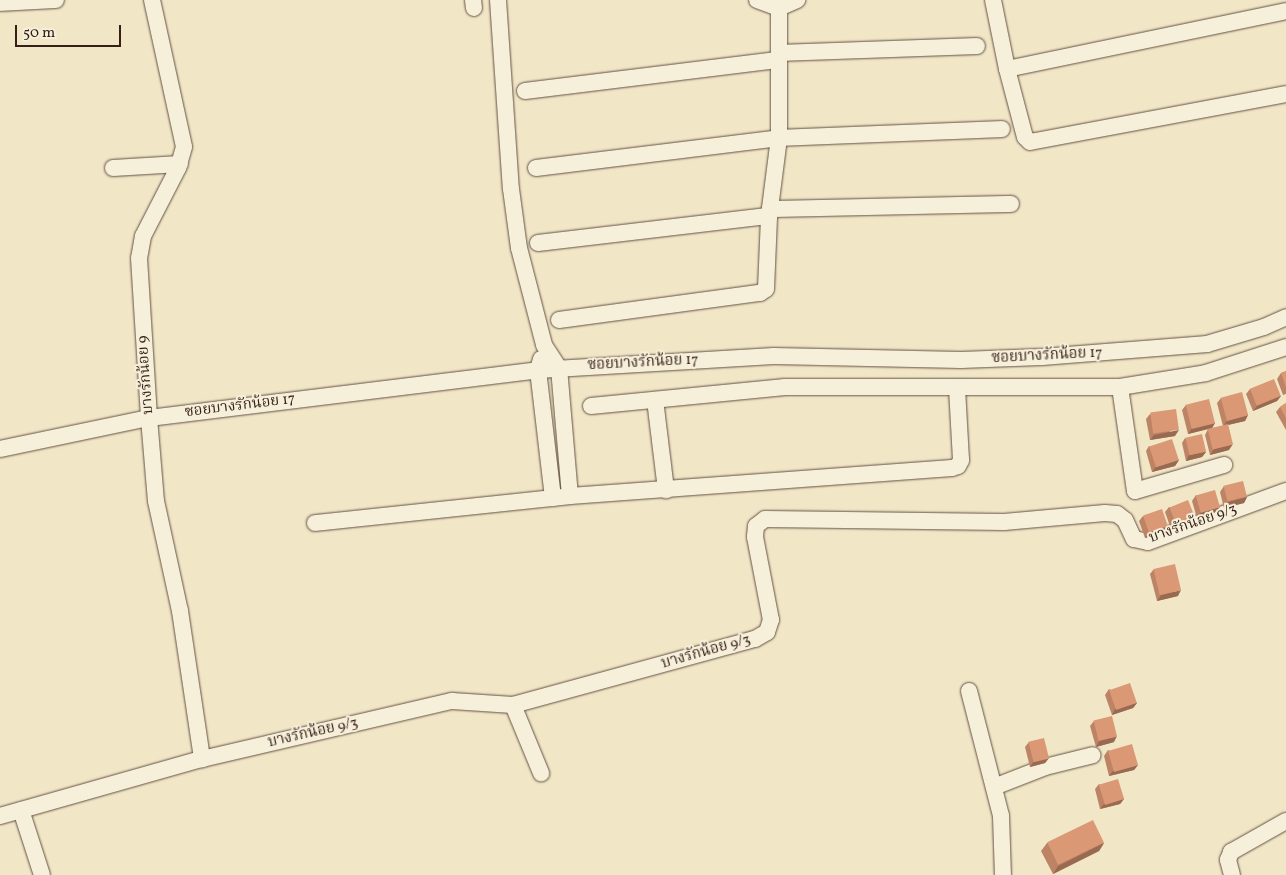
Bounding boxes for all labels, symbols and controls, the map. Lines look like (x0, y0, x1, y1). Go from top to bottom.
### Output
scale bar (18, 15, 124, 47)
text: 50 m (23, 23, 55, 44)
street label: บางรักน้อย 9 (134, 335, 158, 415)
street label: ซอยบางรักน้อย 17 (991, 344, 1103, 368)
street label: ซอยบางรักน้อย 17 (587, 351, 699, 375)
street label: ซอยบางรักน้อย 17 (184, 390, 296, 422)
street label: บางรักน้อย 9/3 (1147, 501, 1239, 547)
street label: บางรักน้อย 9/3 (659, 631, 753, 673)
street label: บางรักน้อย 9/3 (266, 714, 360, 752)

